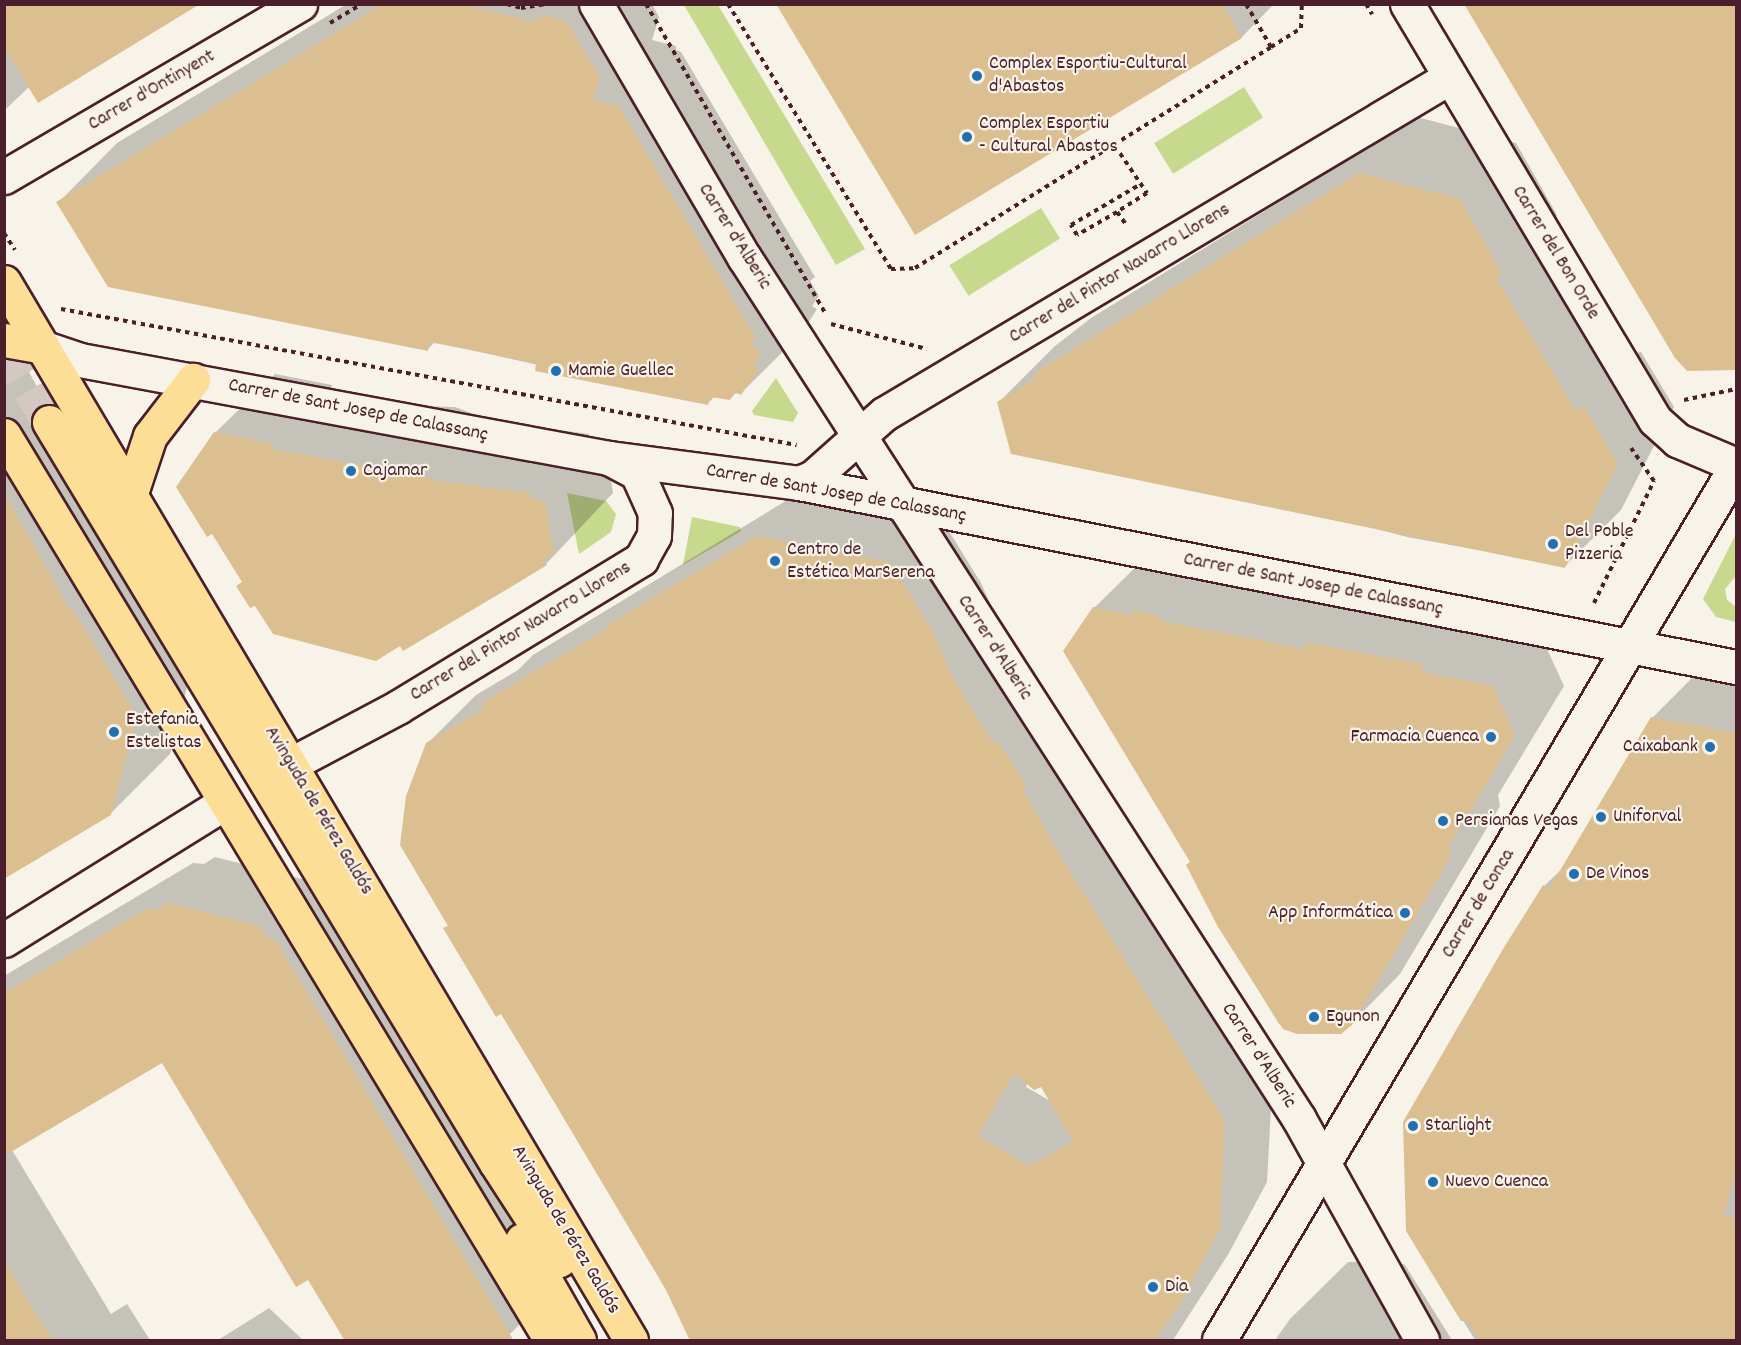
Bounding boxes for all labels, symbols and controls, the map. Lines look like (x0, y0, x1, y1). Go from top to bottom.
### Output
street label: Carrer d'Ontinyent (84, 45, 220, 137)
place label: Complex Esportiu-Cultural d'Abastos (989, 52, 1187, 99)
marker: Complex Esportiu-Cultural d'Abastos (970, 69, 984, 83)
place label: Complex Esportiu - Cultural Abastos (979, 113, 1118, 160)
marker: Complex Esportiu - Cultural Abastos (960, 130, 974, 144)
street label: Carrer d'Alberic (692, 180, 776, 294)
street label: Carrer del Bon Orde (1506, 182, 1604, 324)
street label: Carrer del Pintor Navarro Llorens (1005, 198, 1235, 350)
place label: Mamie Guellec (568, 359, 674, 383)
marker: Mamie Guellec (549, 364, 563, 378)
street label: Carrer de Sant Josep de Calassanç (226, 374, 490, 448)
place label: Cajamar (363, 459, 427, 483)
street label: Carrer de Sant Josep de Calassanç (704, 459, 968, 529)
marker: Cajamar (344, 464, 358, 478)
place label: Del Poble Pizzeria (1565, 520, 1634, 567)
marker: Del Poble Pizzeria (1546, 537, 1560, 551)
place label: Centro de Estética MarSerena (787, 538, 935, 585)
street label: Carrer de Sant Josep de Calassanç (1181, 548, 1445, 622)
marker: Centro de Estética MarSerena (768, 554, 782, 568)
street label: Carrer del Pintor Navarro Llorens (406, 556, 636, 708)
street label: Carrer d'Alberic (951, 591, 1037, 705)
place label: Estefania Estelistas (126, 708, 202, 755)
street label: Avinguda de Pérez Galdós (258, 722, 378, 900)
marker: Estefania Estelistas (107, 725, 121, 739)
place label: Farmacia Cuenca (1351, 725, 1479, 749)
marker: Farmacia Cuenca (1484, 730, 1498, 744)
place label: Caixabank (1623, 735, 1698, 759)
marker: Caixabank (1703, 740, 1717, 754)
place label: Uniforval (1613, 805, 1681, 829)
place label: Persianas Vegas (1455, 809, 1578, 833)
marker: Uniforval (1594, 810, 1608, 824)
marker: Persianas Vegas (1436, 814, 1450, 828)
street label: Carrer de Conca (1437, 845, 1521, 963)
place label: De Vinos (1586, 862, 1650, 886)
marker: De Vinos (1567, 867, 1581, 881)
place label: App Informática (1268, 901, 1393, 925)
marker: App Informática (1398, 906, 1412, 920)
street label: Carrer d'Alberic (1215, 999, 1301, 1113)
place label: Egunon (1326, 1005, 1380, 1029)
marker: Egunon (1307, 1010, 1321, 1024)
place label: Starlight (1425, 1114, 1492, 1138)
marker: Starlight (1406, 1119, 1420, 1133)
street label: Avinguda de Pérez Galdós (505, 1141, 625, 1319)
place label: Nuevo Cuenca (1445, 1170, 1548, 1194)
marker: Nuevo Cuenca (1426, 1175, 1440, 1189)
place label: Dia (1165, 1275, 1188, 1299)
marker: Dia (1146, 1280, 1160, 1294)

